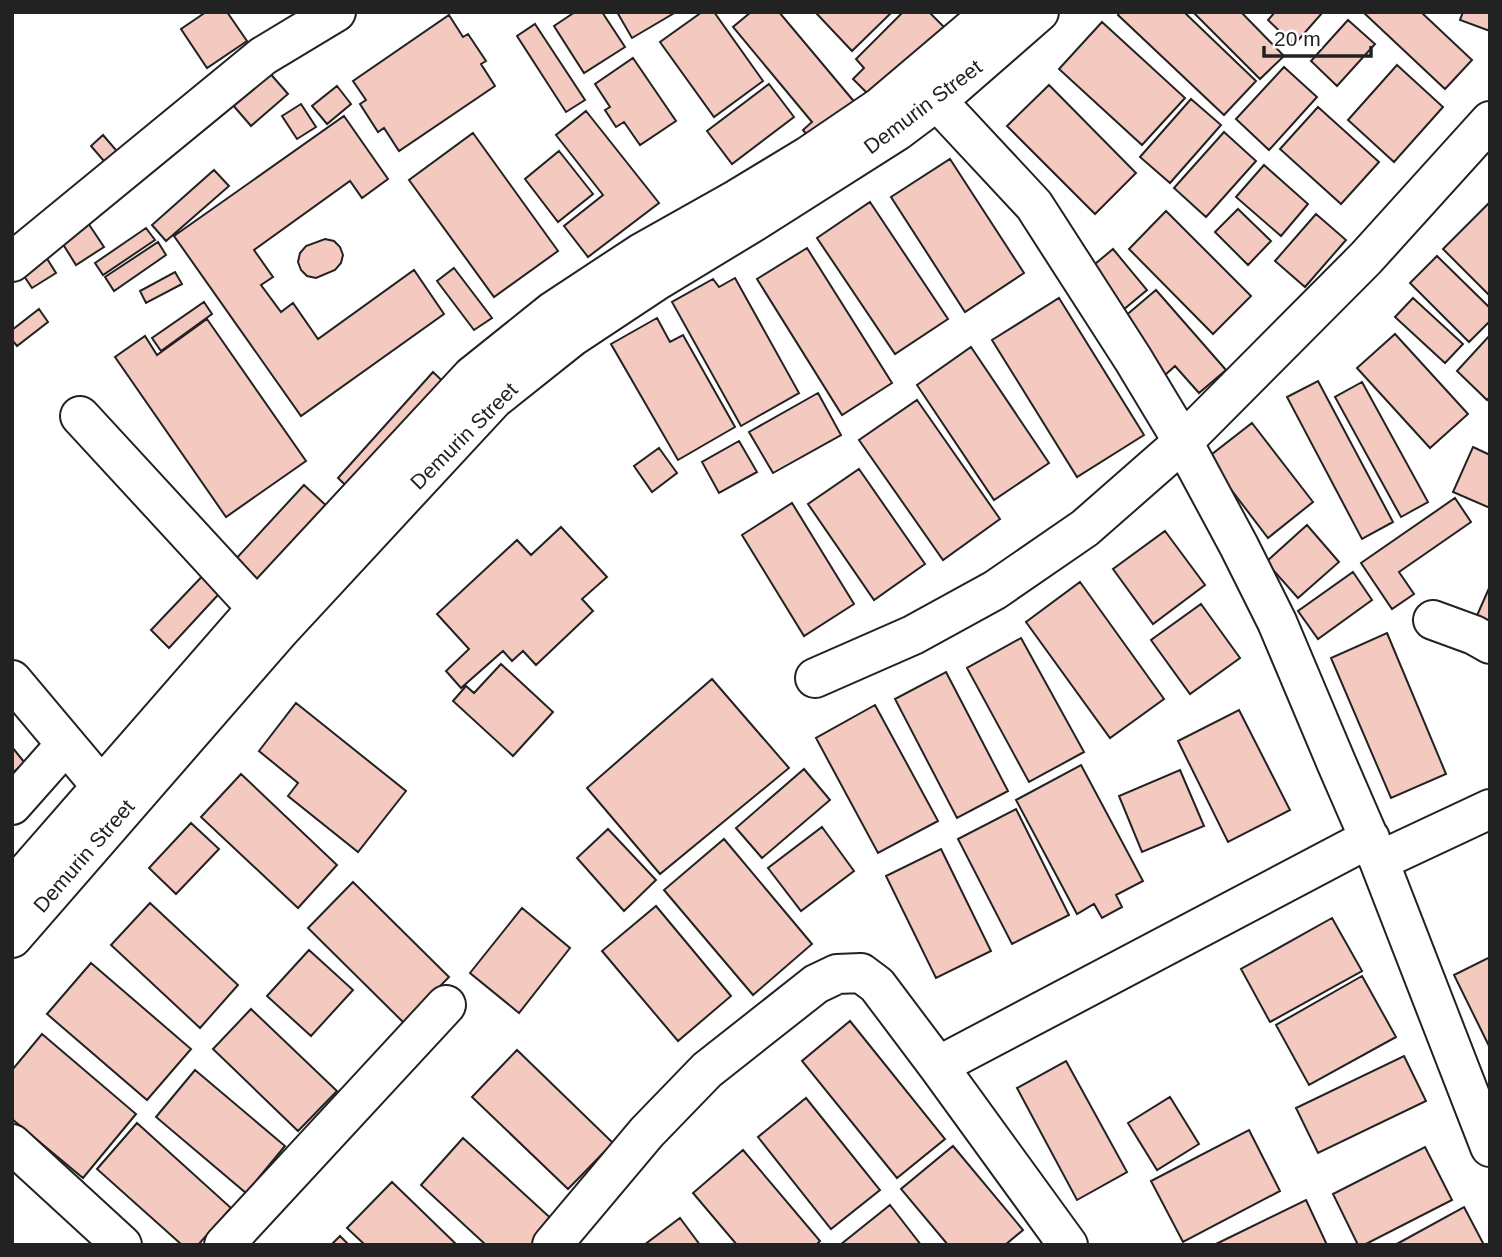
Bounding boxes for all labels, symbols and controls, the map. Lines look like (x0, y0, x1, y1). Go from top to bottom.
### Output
scale bar (1264, 14, 1371, 58)
text: 20 m (1274, 27, 1321, 50)
street label: Demurin Street (859, 55, 986, 158)
street label: Demurin Street (406, 377, 522, 494)
street label: Demurin Street (29, 795, 139, 917)

